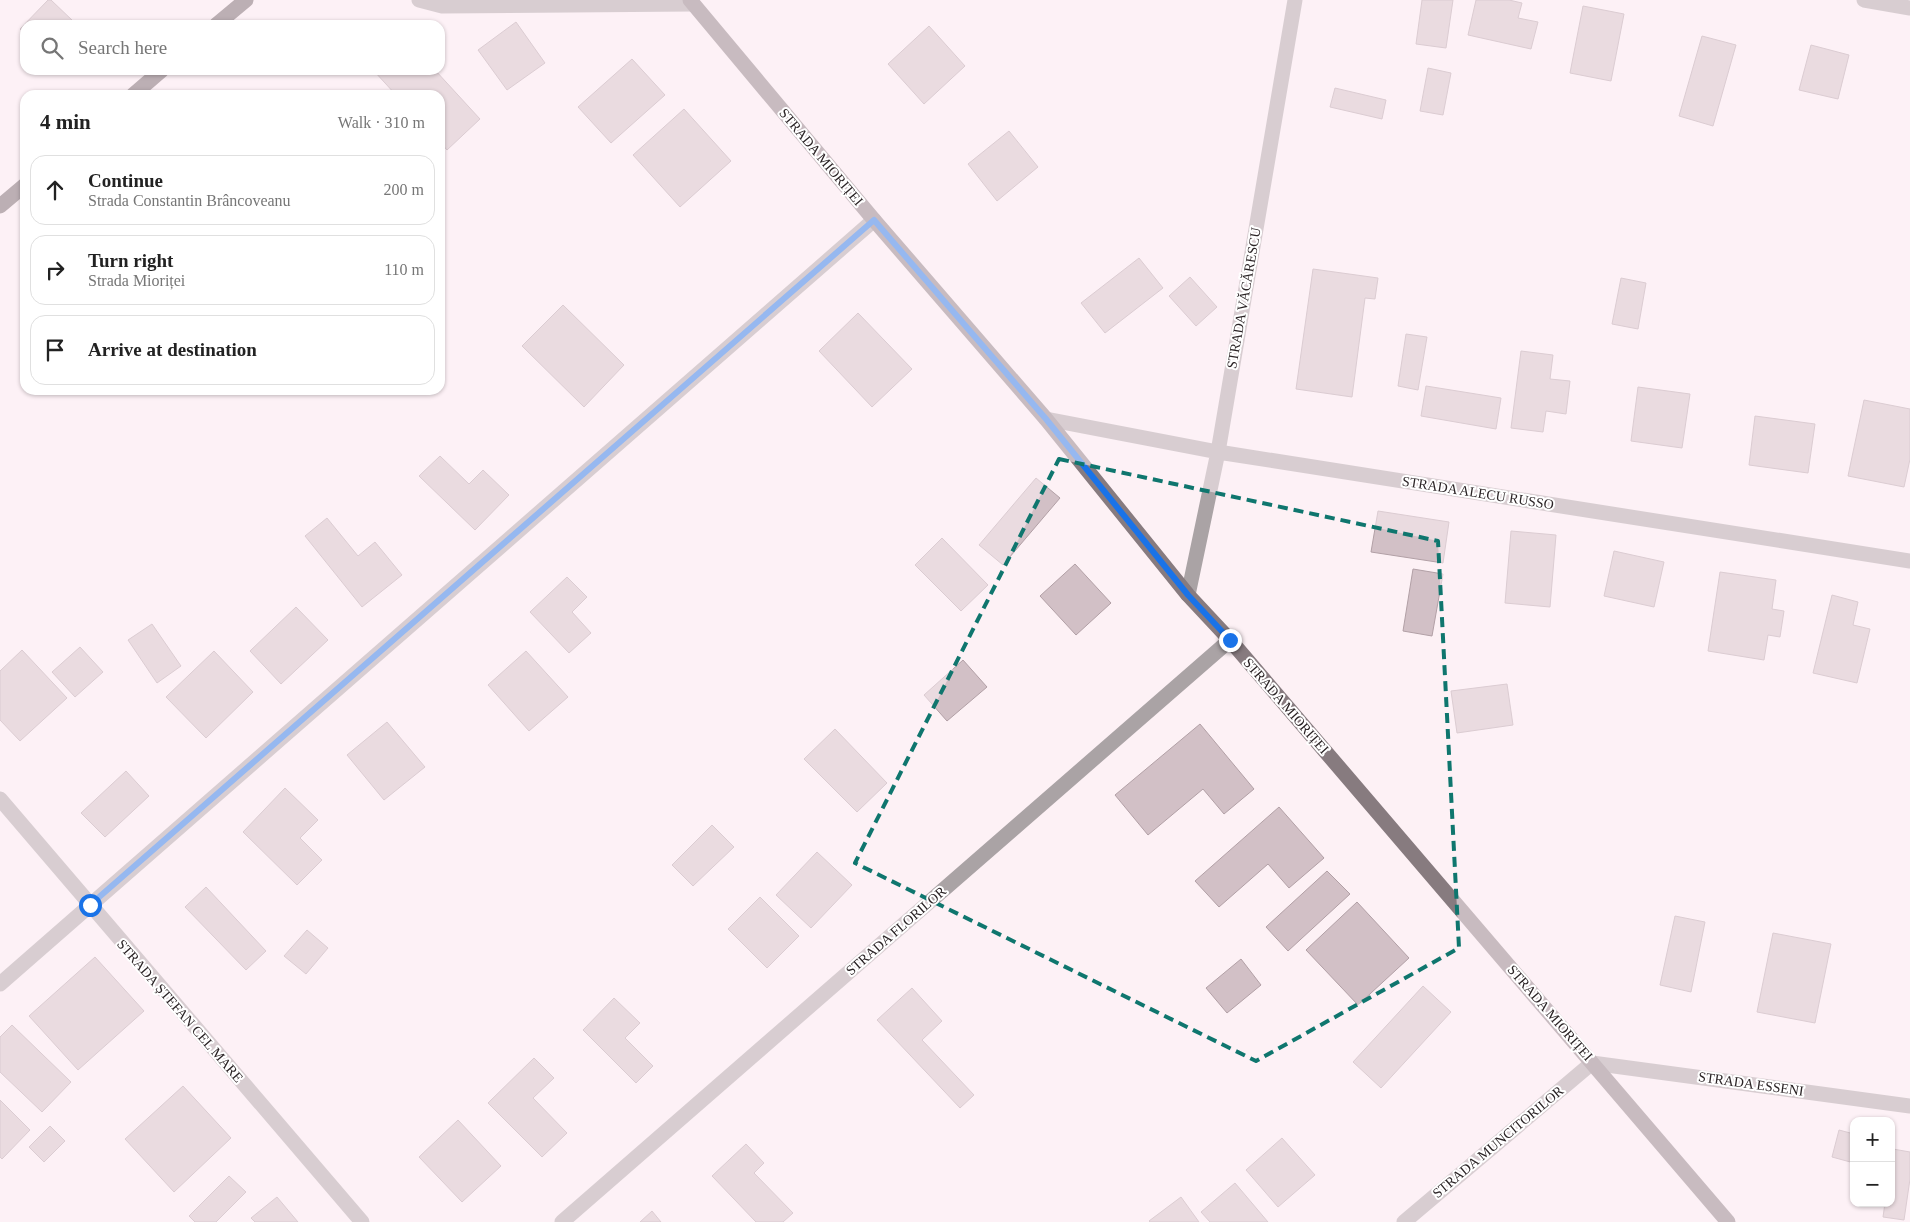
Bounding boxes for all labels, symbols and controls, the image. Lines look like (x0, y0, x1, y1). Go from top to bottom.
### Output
search box (20, 20, 445, 75)
icon: search (38, 34, 66, 62)
text: Search here (78, 37, 167, 58)
street label: STRADA MIORIȚEI (775, 106, 866, 209)
text: 4 min (40, 110, 91, 134)
text: Walk · 310 m (338, 114, 425, 131)
text: Continue (88, 170, 163, 191)
icon: ahead (41, 176, 69, 204)
text: 200 m (384, 181, 424, 198)
text: Strada Constantin Brâncoveanu (88, 192, 291, 209)
street label: STRADA VĂCĂRESCU (1223, 226, 1264, 370)
text: Turn right (88, 250, 173, 271)
icon: right (41, 256, 69, 284)
text: 110 m (384, 261, 424, 278)
text: Strada Mioriței (88, 272, 185, 289)
icon: arrive (41, 336, 69, 364)
text: Arrive at destination (88, 339, 257, 360)
street label: STRADA ALECU RUSSO (1401, 474, 1555, 512)
route end (1219, 629, 1242, 652)
street label: STRADA MIORIȚEI (1240, 655, 1332, 758)
street label: STRADA FLORILOR (843, 883, 949, 978)
route start (79, 894, 102, 917)
street label: STRADA ȘTEFAN CEL MARE (113, 937, 246, 1086)
street label: STRADA MIORIȚEI (1504, 962, 1596, 1065)
street label: STRADA ESSENI (1697, 1069, 1805, 1099)
street label: STRADA MUNCITORILOR (1430, 1083, 1567, 1201)
map controls (1850, 1117, 1895, 1207)
button: + (1850, 1117, 1895, 1162)
button: − (1850, 1162, 1895, 1207)

